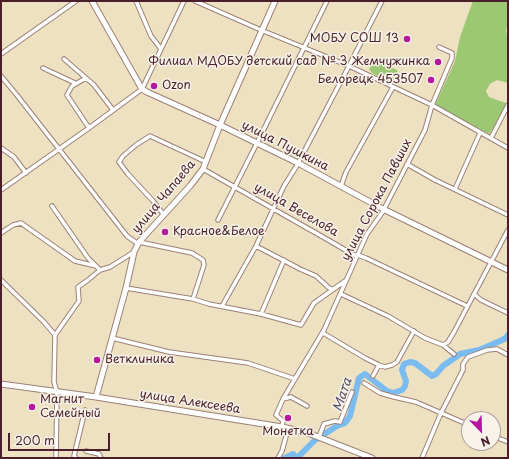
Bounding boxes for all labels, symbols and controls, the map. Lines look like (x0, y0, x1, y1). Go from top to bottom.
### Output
place label: МОБУ СОШ 13 (310, 32, 399, 46)
marker: МОБУ СОШ 13 (402, 34, 412, 44)
place label: Филиал МДОБУ детский сад № 3 Жемчужинка (149, 55, 430, 69)
marker: Филиал МДОБУ детский сад № 3 Жемчужинка (433, 57, 443, 67)
place label: Белорецк 453507 (318, 73, 423, 87)
marker: Белорецк 453507 (426, 75, 436, 85)
place label: Ozon (162, 79, 191, 93)
marker: Ozon (149, 81, 159, 91)
street label: улица Пушкина (239, 118, 331, 174)
street label: улица Сорока Павших (339, 137, 415, 263)
street label: улица Чапаева (129, 158, 199, 236)
street label: улица Веселова (251, 180, 341, 240)
place label: Красное&Белое (173, 225, 265, 239)
marker: Красное&Белое (160, 227, 170, 237)
place label: Ветклиника (105, 353, 174, 367)
marker: Ветклиника (92, 355, 102, 365)
water label: Мата (330, 376, 356, 414)
street label: улица Алексеева (139, 387, 241, 417)
place label: Магнит Семейный (40, 393, 101, 421)
marker: Магнит Семейный (27, 402, 37, 412)
north arrow (461, 411, 501, 451)
marker: Монетка (283, 413, 293, 423)
scale bar (10, 425, 112, 451)
place label: Монетка (262, 425, 314, 439)
text: 200 m (15, 431, 55, 449)
text: N (478, 432, 493, 451)

